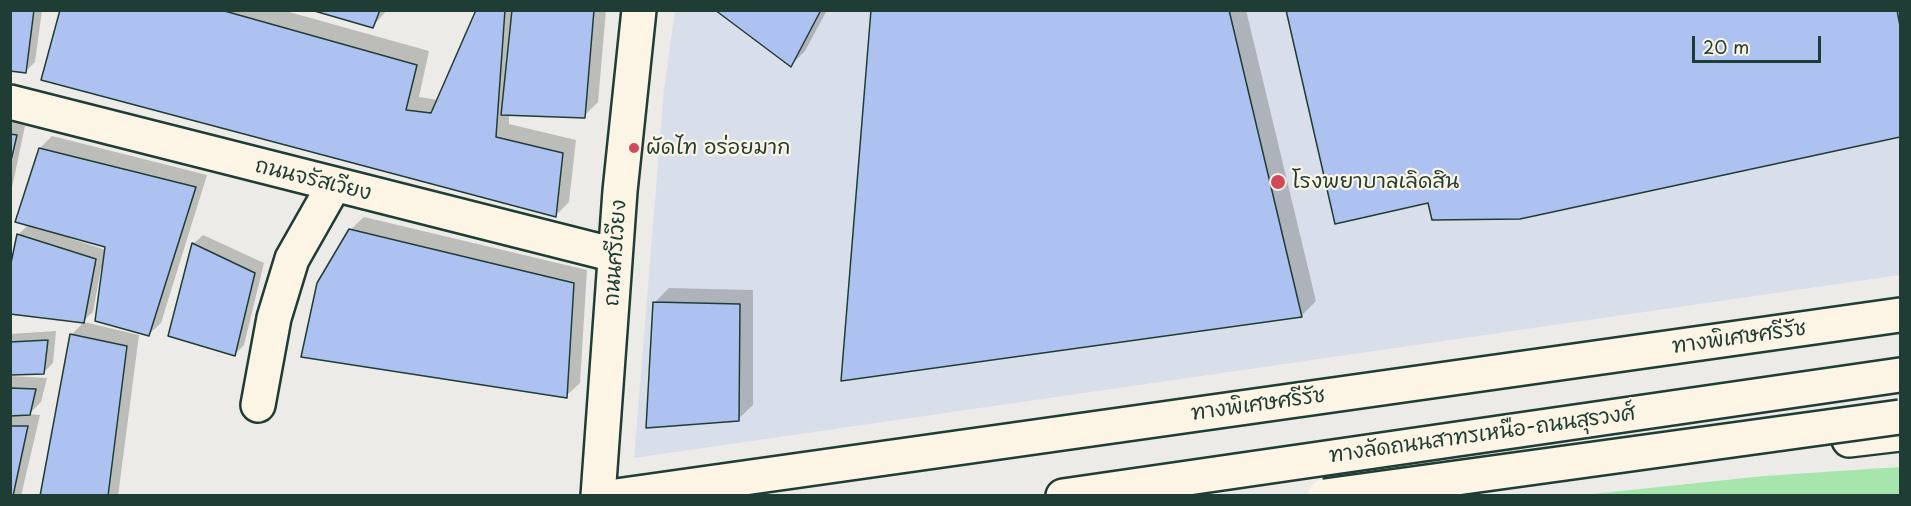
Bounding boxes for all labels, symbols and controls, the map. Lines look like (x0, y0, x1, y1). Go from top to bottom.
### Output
scale bar (1695, 24, 1824, 62)
text: 20 m (1703, 33, 1749, 60)
place label: ผัดไท อร่อยมาก (646, 135, 790, 161)
marker: ผัดไท อร่อยมาก (627, 141, 641, 155)
street label: ถนนจรัสเวียง (252, 153, 374, 207)
place label: โรงพยาบาลเลิดสิน (1292, 169, 1459, 195)
marker: โรงพยาบาลเลิดสิน (1269, 173, 1287, 191)
street label: ถนนศรีเวียง (600, 199, 632, 307)
street label: ทางพิเศษศรีรัช (1670, 316, 1808, 360)
street label: ทางพิเศษศรีรัช (1189, 383, 1327, 427)
street label: ทางลัดถนนสาทรเหนือ-ถนนสุรวงศ์ (1327, 401, 1637, 469)

